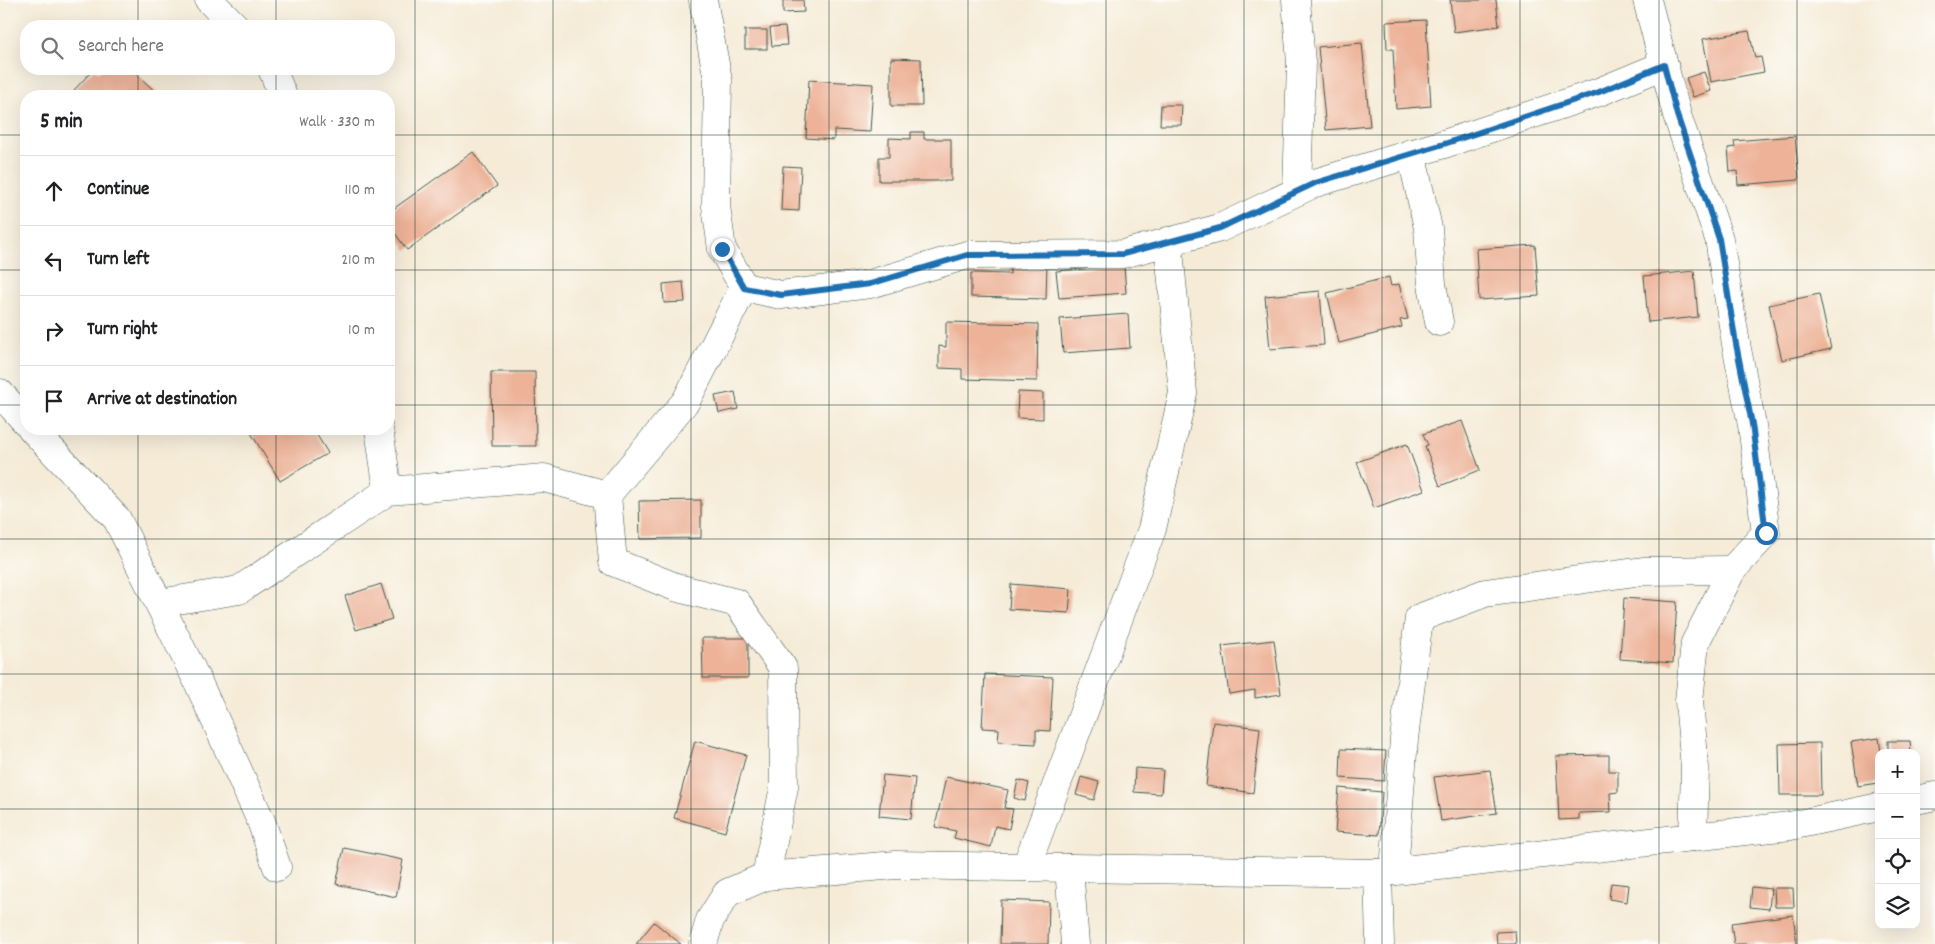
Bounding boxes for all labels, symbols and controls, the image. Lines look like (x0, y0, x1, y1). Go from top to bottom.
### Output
search box (20, 20, 395, 75)
icon: search (38, 34, 66, 62)
text: Search here (78, 34, 164, 61)
text: 5 min (40, 108, 83, 138)
text: Walk · 330 m (299, 111, 375, 134)
icon: ahead (40, 177, 68, 205)
text: Continue (87, 177, 149, 204)
text: 110 m (345, 179, 375, 202)
route end (711, 238, 734, 261)
icon: left (40, 247, 68, 275)
text: Turn left (87, 247, 150, 274)
text: 210 m (341, 249, 375, 272)
icon: right (40, 317, 68, 345)
text: Turn right (87, 317, 158, 344)
text: 10 m (348, 319, 375, 342)
icon: arrive (40, 387, 68, 415)
text: Arrive at destination (87, 387, 237, 414)
route start (1755, 522, 1778, 545)
map controls (1875, 749, 1920, 929)
button: + (1875, 749, 1920, 794)
button: − (1875, 794, 1920, 839)
button: locate (1875, 839, 1920, 884)
button: layers (1875, 884, 1920, 929)

